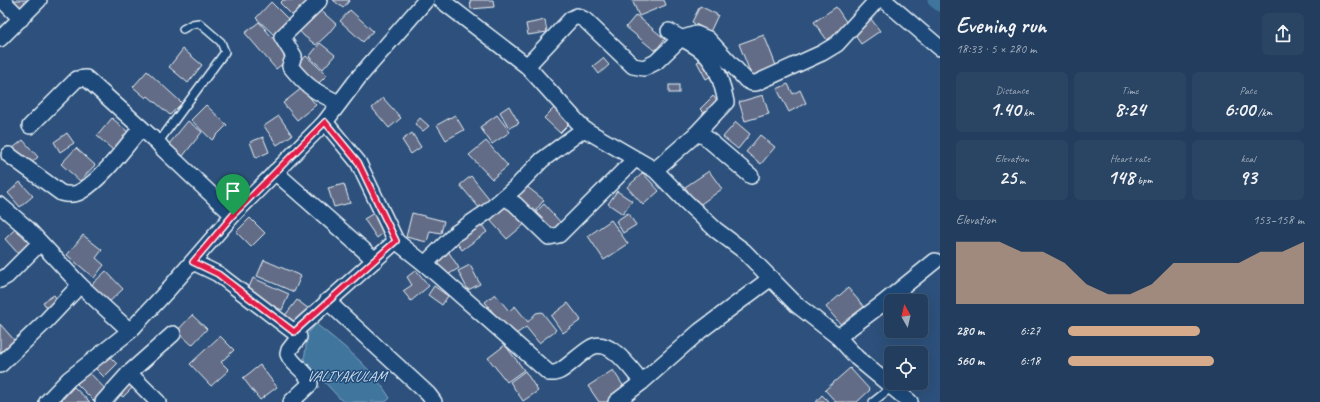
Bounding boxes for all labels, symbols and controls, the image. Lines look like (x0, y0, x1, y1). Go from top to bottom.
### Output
text: Evening run (956, 12, 1046, 40)
button: share (1262, 13, 1304, 55)
text: 18:33 · 5 × 280 m (956, 41, 1037, 57)
text: Distance (996, 83, 1028, 97)
text: Time (1122, 83, 1138, 97)
text: Pace (1240, 83, 1256, 97)
text: 1.40 (990, 97, 1021, 122)
text: 8:24 (1115, 97, 1145, 122)
text: 6:00 (1224, 97, 1255, 122)
text: km (1021, 105, 1034, 119)
text: /km (1255, 105, 1272, 119)
text: Elevation (995, 151, 1029, 165)
text: Heart rate (1110, 151, 1150, 165)
text: kcal (1241, 151, 1255, 165)
text: 25 (999, 165, 1016, 190)
text: 148 (1108, 165, 1135, 190)
text: 93 (1239, 165, 1257, 190)
text: m (1016, 173, 1025, 187)
text: bpm (1135, 173, 1152, 187)
pin (216, 174, 250, 215)
icon: arrive (222, 180, 244, 202)
text: Elevation (956, 212, 996, 228)
text: 153–158 m (1253, 212, 1304, 228)
north arrow (884, 294, 928, 338)
map controls (884, 294, 928, 390)
text: 280 m (956, 323, 984, 339)
text: 6:27 (1020, 323, 1040, 339)
button: locate (884, 346, 928, 390)
text: 560 m (956, 353, 984, 369)
text: 6:18 (1020, 353, 1040, 369)
water label: VALIYAKULAM (306, 367, 389, 386)

